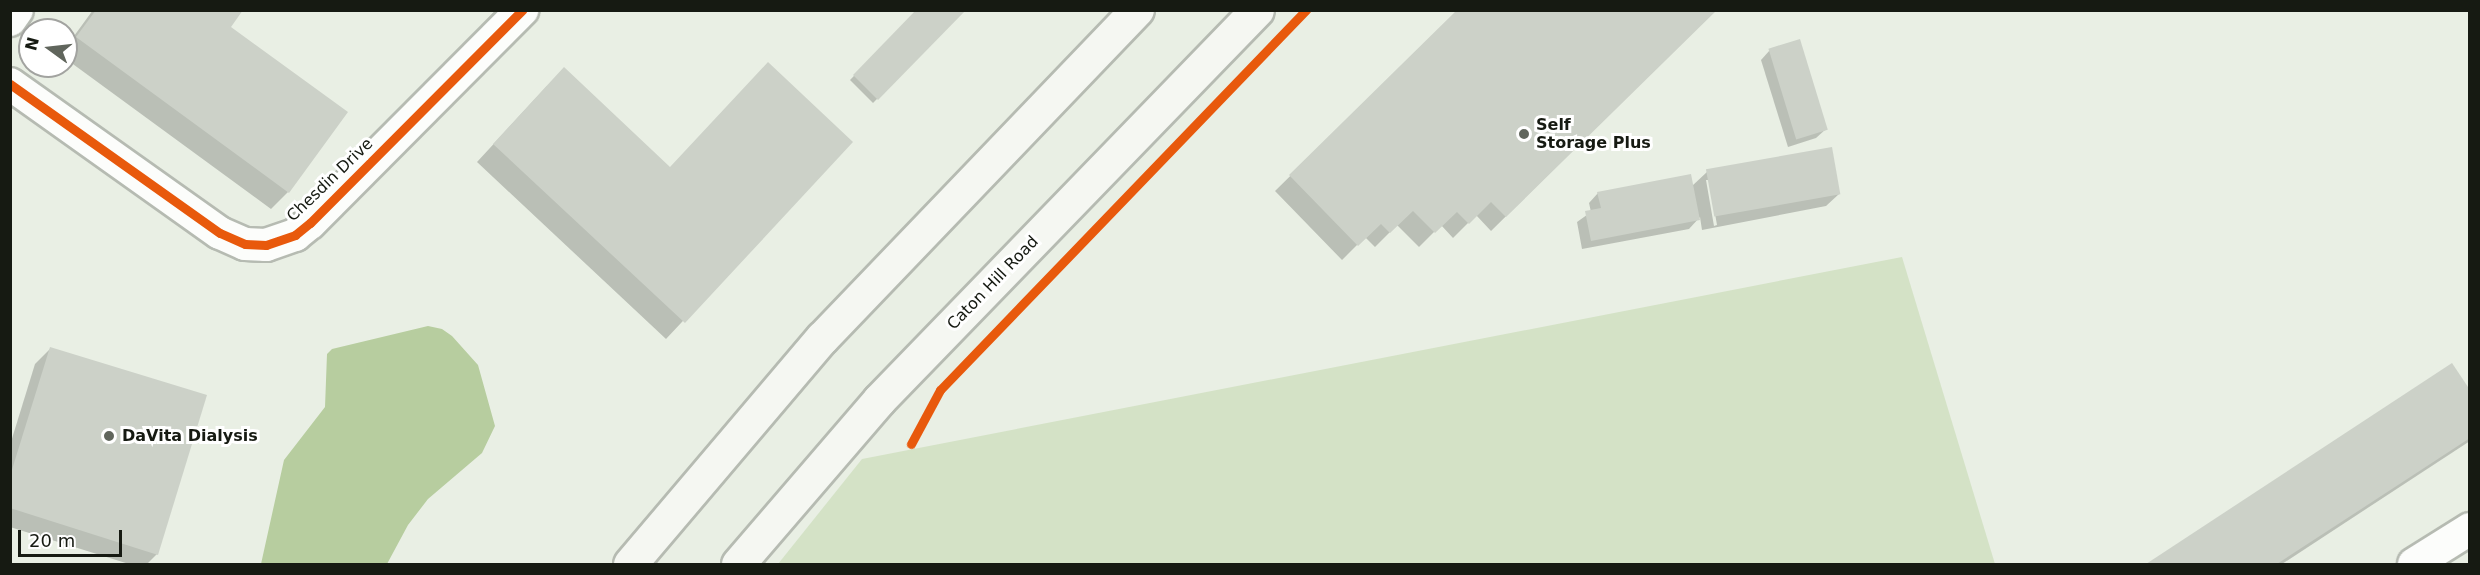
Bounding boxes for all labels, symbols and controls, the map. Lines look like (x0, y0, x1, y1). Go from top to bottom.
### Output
north arrow (18, 18, 78, 78)
text: N (21, 35, 43, 53)
place label: Self Storage Plus (1536, 115, 1651, 153)
marker: Self Storage Plus (1517, 127, 1531, 141)
street label: Chesdin Drive (283, 134, 377, 226)
street label: Caton Hill Road (943, 232, 1043, 334)
place label: DaVita Dialysis (122, 426, 258, 446)
marker: DaVita Dialysis (100, 427, 118, 445)
scale bar (21, 518, 124, 556)
text: 20 m (29, 530, 75, 551)

